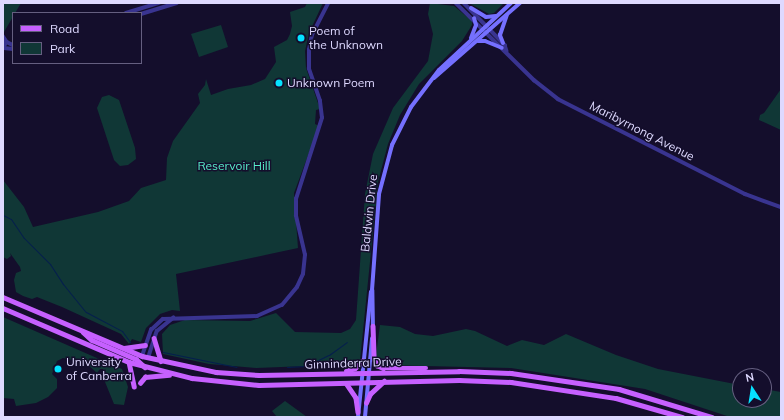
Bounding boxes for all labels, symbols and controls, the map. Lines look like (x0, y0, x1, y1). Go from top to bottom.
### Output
legend (12, 12, 142, 64)
text: Road (50, 21, 79, 36)
place label: Poem of the Unknown (309, 24, 383, 52)
marker: Poem of the Unknown (296, 33, 306, 43)
text: Park (50, 41, 75, 56)
place label: Unknown Poem (287, 76, 375, 90)
marker: Unknown Poem (274, 78, 284, 88)
street label: Maribyrnong Avenue (587, 98, 697, 164)
park label: Reservoir Hill (197, 159, 271, 173)
street label: Baldwin Drive (358, 174, 380, 252)
street label: Ginninderra Drive (304, 354, 402, 372)
place label: University of Canberra (66, 355, 132, 383)
marker: University of Canberra (53, 364, 63, 374)
north arrow (732, 368, 772, 408)
text: N (744, 370, 755, 385)

